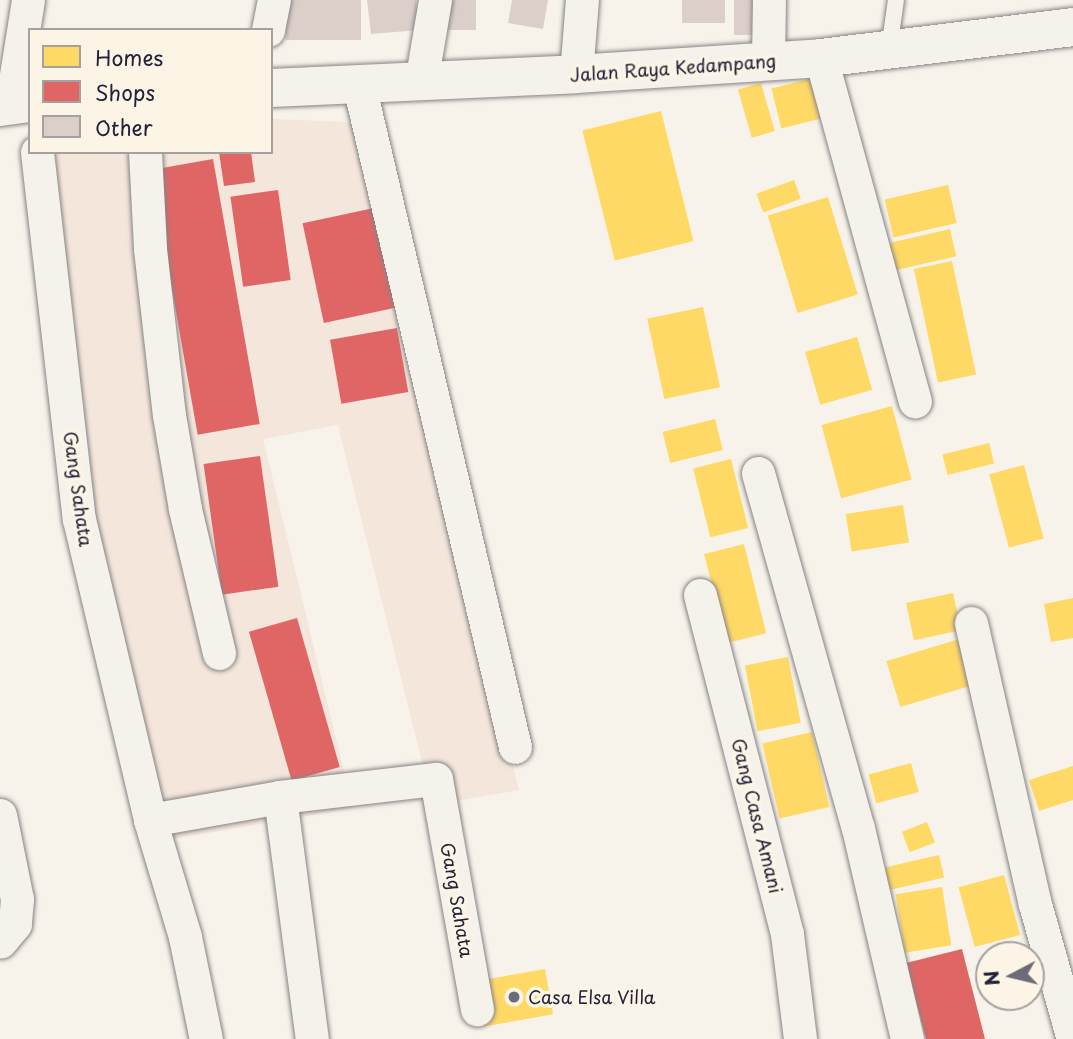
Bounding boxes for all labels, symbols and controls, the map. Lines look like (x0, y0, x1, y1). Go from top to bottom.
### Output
legend (28, 28, 273, 154)
text: Homes (95, 41, 163, 73)
street label: Jalan Raya Kedampang (569, 50, 777, 86)
text: Shops (95, 76, 155, 108)
text: Other (95, 111, 153, 143)
street label: Gang Sahata (59, 431, 97, 547)
street label: Gang Casa Amani (727, 736, 787, 896)
street label: Gang Sahata (436, 842, 478, 958)
north arrow (975, 941, 1045, 1011)
text: N (976, 969, 1006, 987)
place label: Casa Elsa Villa (528, 986, 657, 1008)
marker: Casa Elsa Villa (506, 989, 522, 1005)

